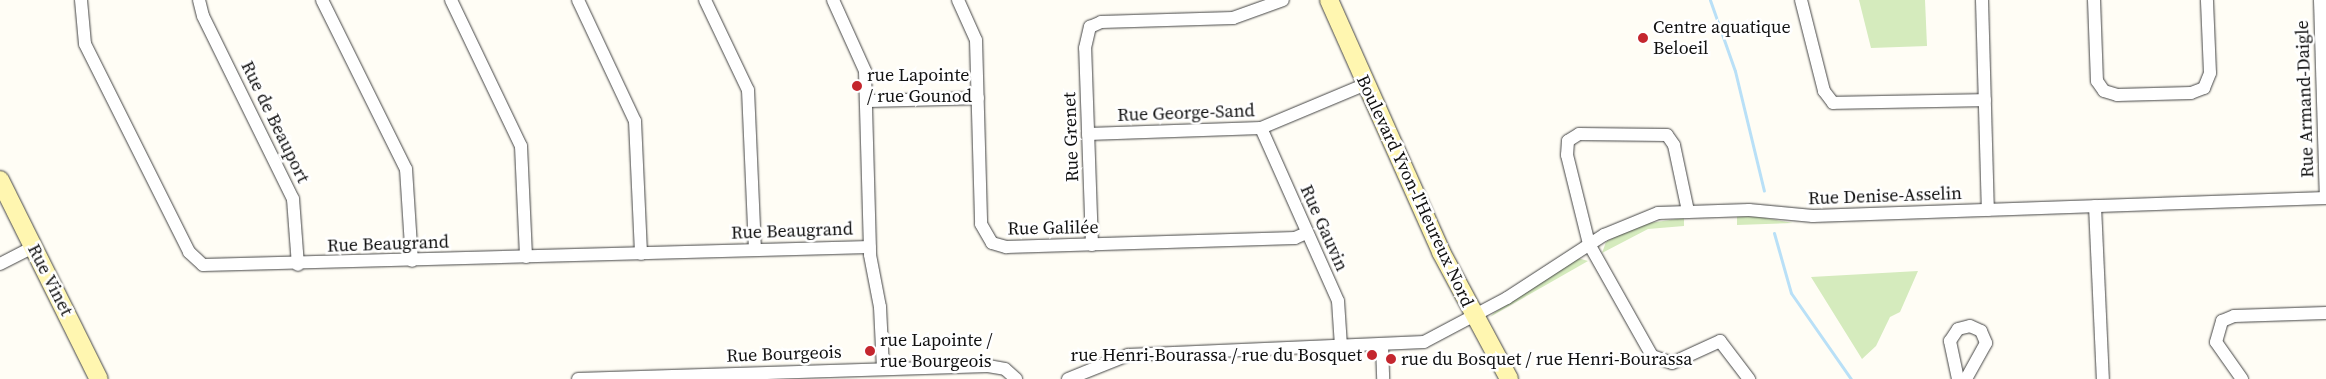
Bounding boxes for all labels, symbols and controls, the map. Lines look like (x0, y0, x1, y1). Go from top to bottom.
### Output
place label: Centre aquatique Beloeil (1653, 17, 1791, 59)
street label: Rue Armand-Daigle (2291, 20, 2319, 178)
marker: Centre aquatique Beloeil (1637, 32, 1649, 44)
street label: Rue de Beauport (236, 58, 314, 186)
place label: rue Lapointe / rue Gounod (867, 65, 972, 108)
street label: Boulevard Yvon-l'Heureux Nord (1352, 71, 1478, 311)
marker: rue Lapointe / rue Gounod (851, 80, 863, 92)
street label: Rue Grenet (1059, 92, 1083, 182)
street label: Rue George-Sand (1117, 100, 1255, 126)
street label: Rue Gauvin (1295, 182, 1353, 274)
street label: Rue Denise-Asselin (1808, 183, 1962, 209)
street label: Rue Galilée (1007, 216, 1099, 240)
street label: Rue Beaugrand (731, 218, 853, 244)
street label: Rue Beaugrand (327, 231, 449, 257)
street label: Rue Vinet (23, 240, 77, 320)
place label: rue Lapointe / rue Bourgeois (880, 330, 993, 372)
street label: Rue Bourgeois (726, 341, 842, 367)
place label: rue Henri-Bourassa / rue du Bosquet (1071, 344, 1362, 366)
marker: rue Lapointe / rue Bourgeois (864, 345, 876, 357)
place label: rue du Bosquet / rue Henri-Bourassa (1401, 348, 1692, 370)
marker: rue Henri-Bourassa / rue du Bosquet (1366, 349, 1378, 361)
marker: rue du Bosquet / rue Henri-Bourassa (1385, 353, 1397, 365)

